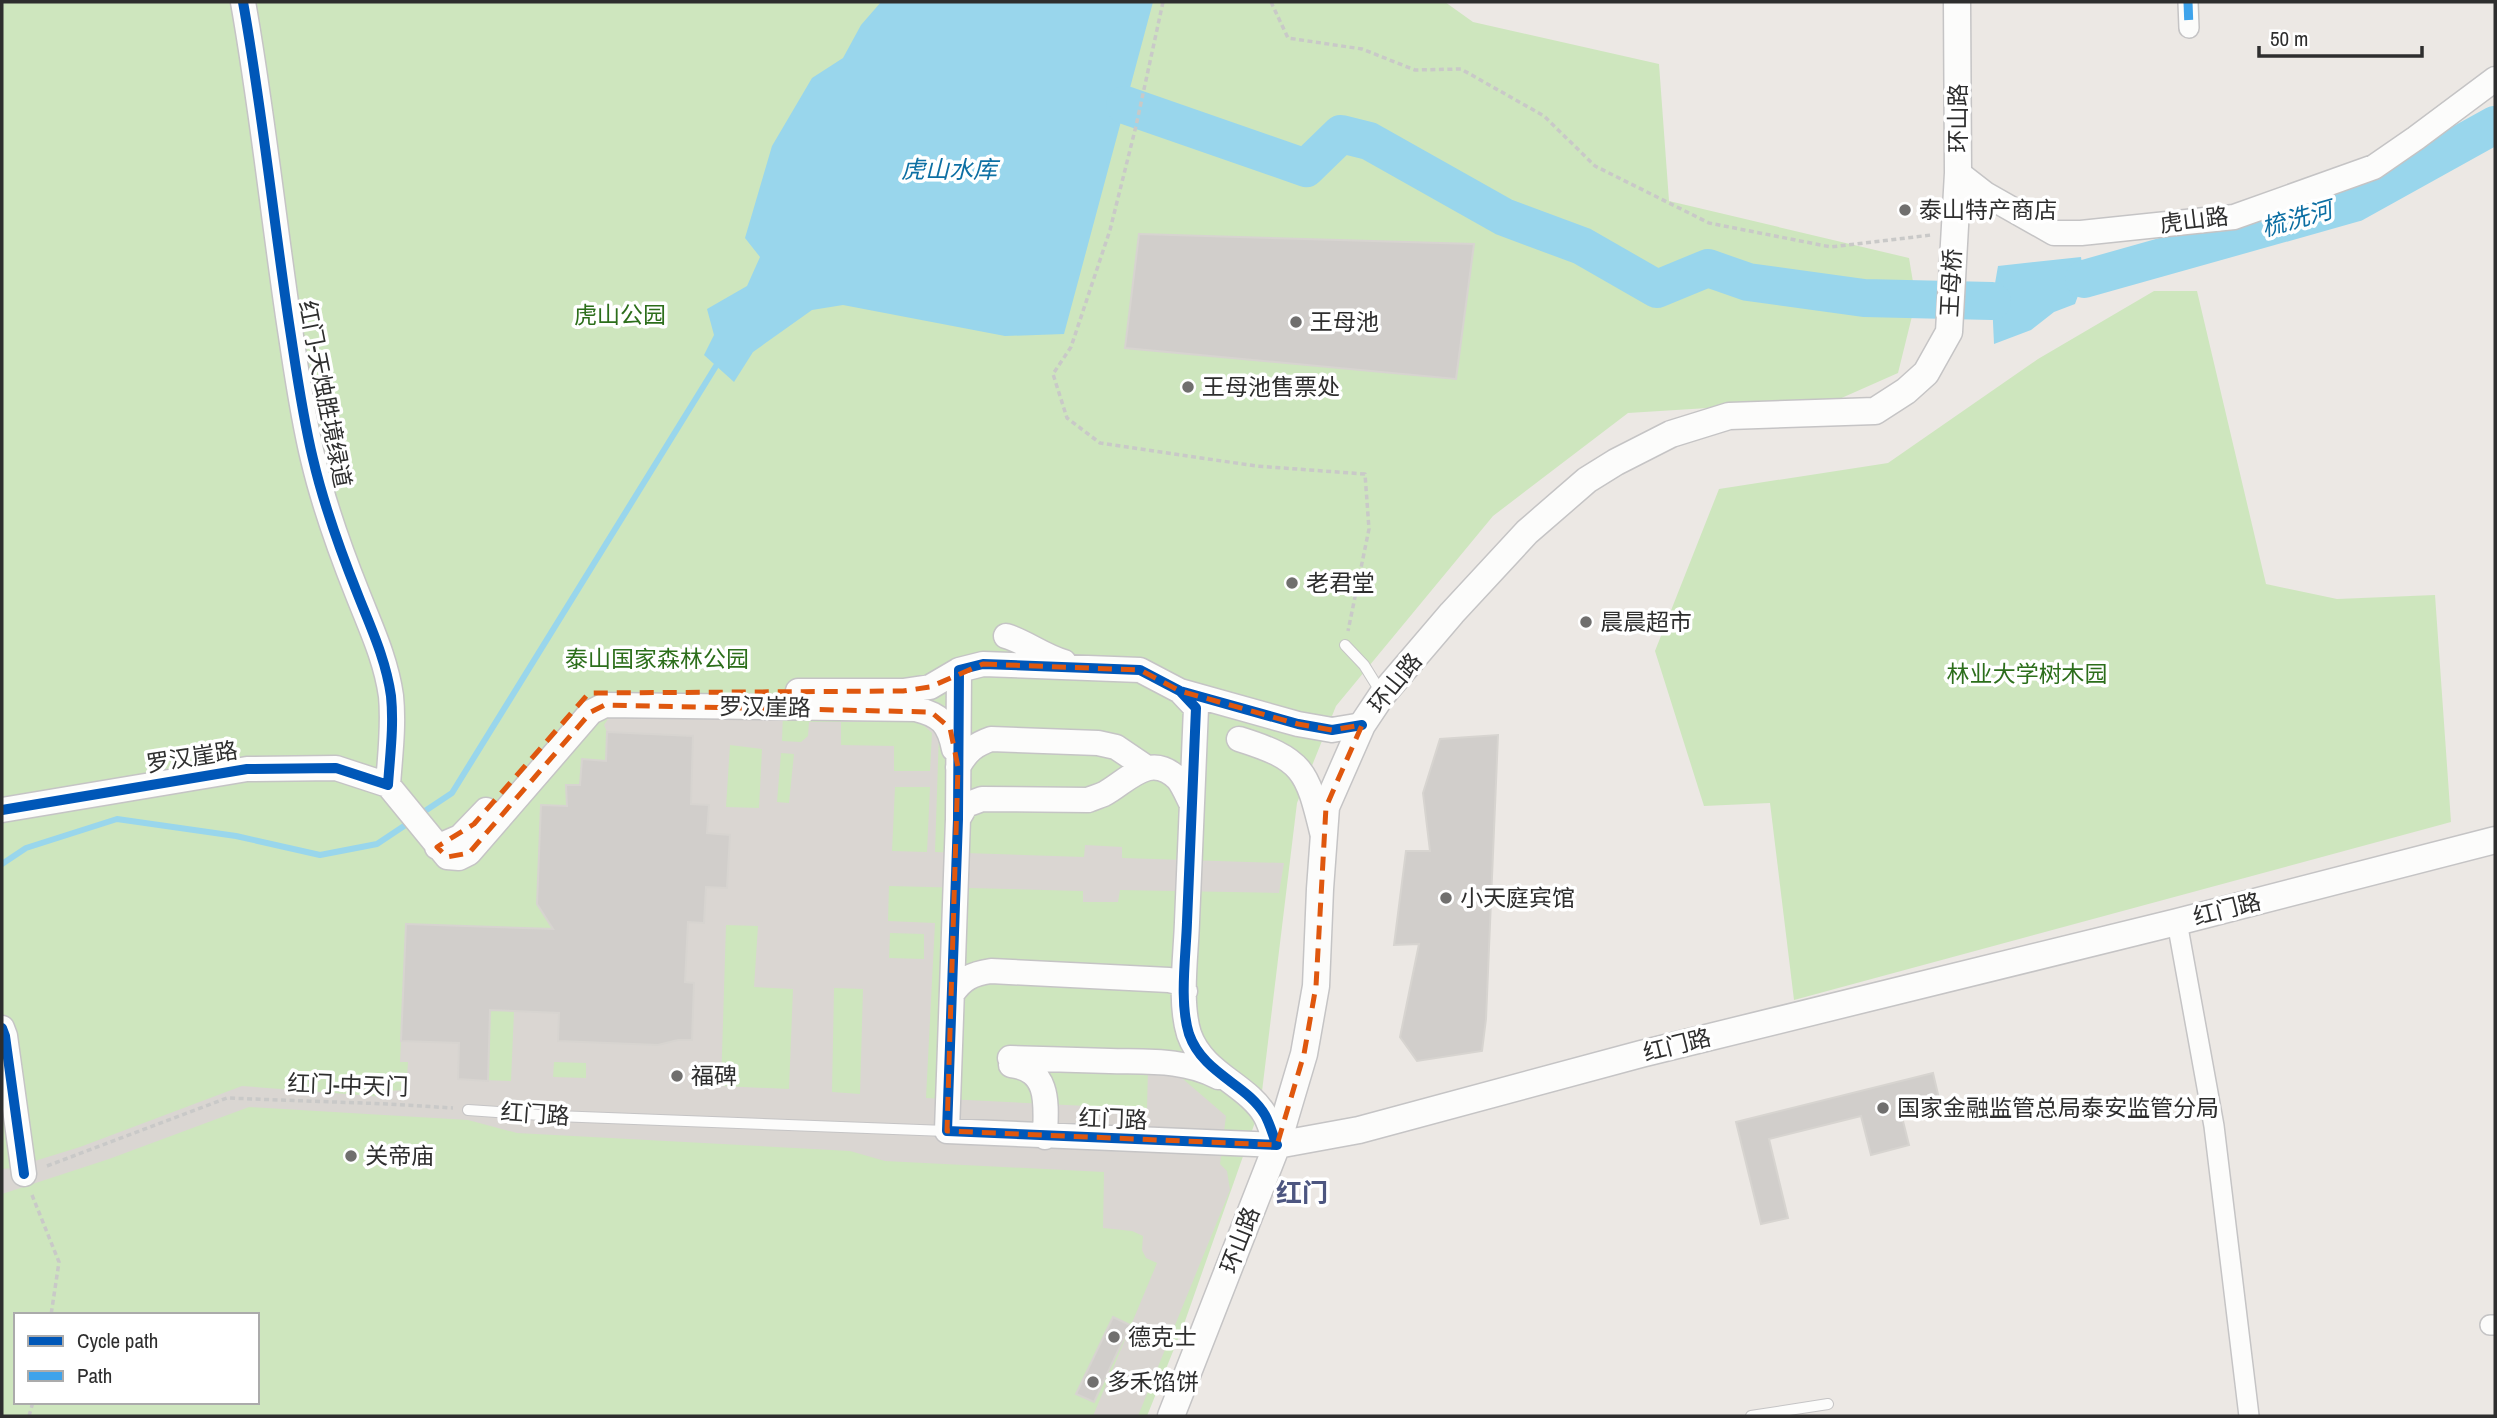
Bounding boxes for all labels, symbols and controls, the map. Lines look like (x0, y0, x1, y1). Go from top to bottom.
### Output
scale bar (2259, 14, 2422, 58)
text: 50 m (2270, 24, 2308, 53)
street label: 环山路 (1942, 84, 1973, 153)
water label: 虎山水库 (901, 153, 1001, 185)
water label: 梳洗河 (2258, 192, 2340, 243)
place label: 泰山特产商店 (1919, 194, 2057, 225)
street label: 虎山路 (2158, 200, 2230, 239)
marker: 泰山特产商店 (1897, 202, 1913, 218)
street label: 王母桥 (1933, 248, 1968, 318)
street label: 红门-天烛胜境绿道 (292, 298, 359, 490)
park label: 虎山公园 (574, 299, 666, 330)
place label: 王母池 (1310, 306, 1379, 337)
marker: 王母池 (1288, 314, 1304, 330)
place label: 王母池售票处 (1202, 371, 1340, 402)
marker: 王母池售票处 (1180, 379, 1196, 395)
place label: 老君堂 (1306, 567, 1375, 598)
marker: 老君堂 (1284, 575, 1300, 591)
place label: 晨晨超市 (1600, 606, 1692, 637)
marker: 晨晨超市 (1578, 614, 1594, 630)
park label: 泰山国家森林公园 (565, 643, 749, 674)
street label: 环山路 (1361, 646, 1428, 719)
park label: 林业大学树木园 (1947, 658, 2108, 689)
street label: 罗汉崖路 (719, 690, 811, 723)
street label: 罗汉崖路 (144, 734, 240, 779)
place label: 小天庭宾馆 (1460, 882, 1575, 913)
street label: 红门路 (2190, 885, 2264, 932)
marker: 小天庭宾馆 (1438, 890, 1454, 906)
street label: 红门路 (1640, 1021, 1714, 1068)
place label: 福碑 (691, 1060, 737, 1091)
street label: 红门-中天门 (287, 1067, 409, 1102)
marker: 福碑 (669, 1068, 685, 1084)
place label: 国家金融监管总局泰安监管分局 (1897, 1092, 2219, 1123)
street label: 红门路 (500, 1096, 571, 1131)
marker: 国家金融监管总局泰安监管分局 (1875, 1100, 1891, 1116)
street label: 红门路 (1078, 1102, 1148, 1135)
place label: 关帝庙 (365, 1140, 434, 1171)
marker: 关帝庙 (343, 1148, 359, 1164)
district label: 红门 (1276, 1175, 1328, 1210)
street label: 环山路 (1213, 1202, 1266, 1278)
legend (14, 1313, 259, 1404)
place label: 德克士 (1128, 1321, 1197, 1352)
text: Cycle path (77, 1326, 158, 1355)
marker: 德克士 (1106, 1329, 1122, 1345)
text: Path (77, 1361, 112, 1390)
place label: 多禾馅饼 (1107, 1366, 1199, 1397)
marker: 多禾馅饼 (1085, 1374, 1101, 1390)

